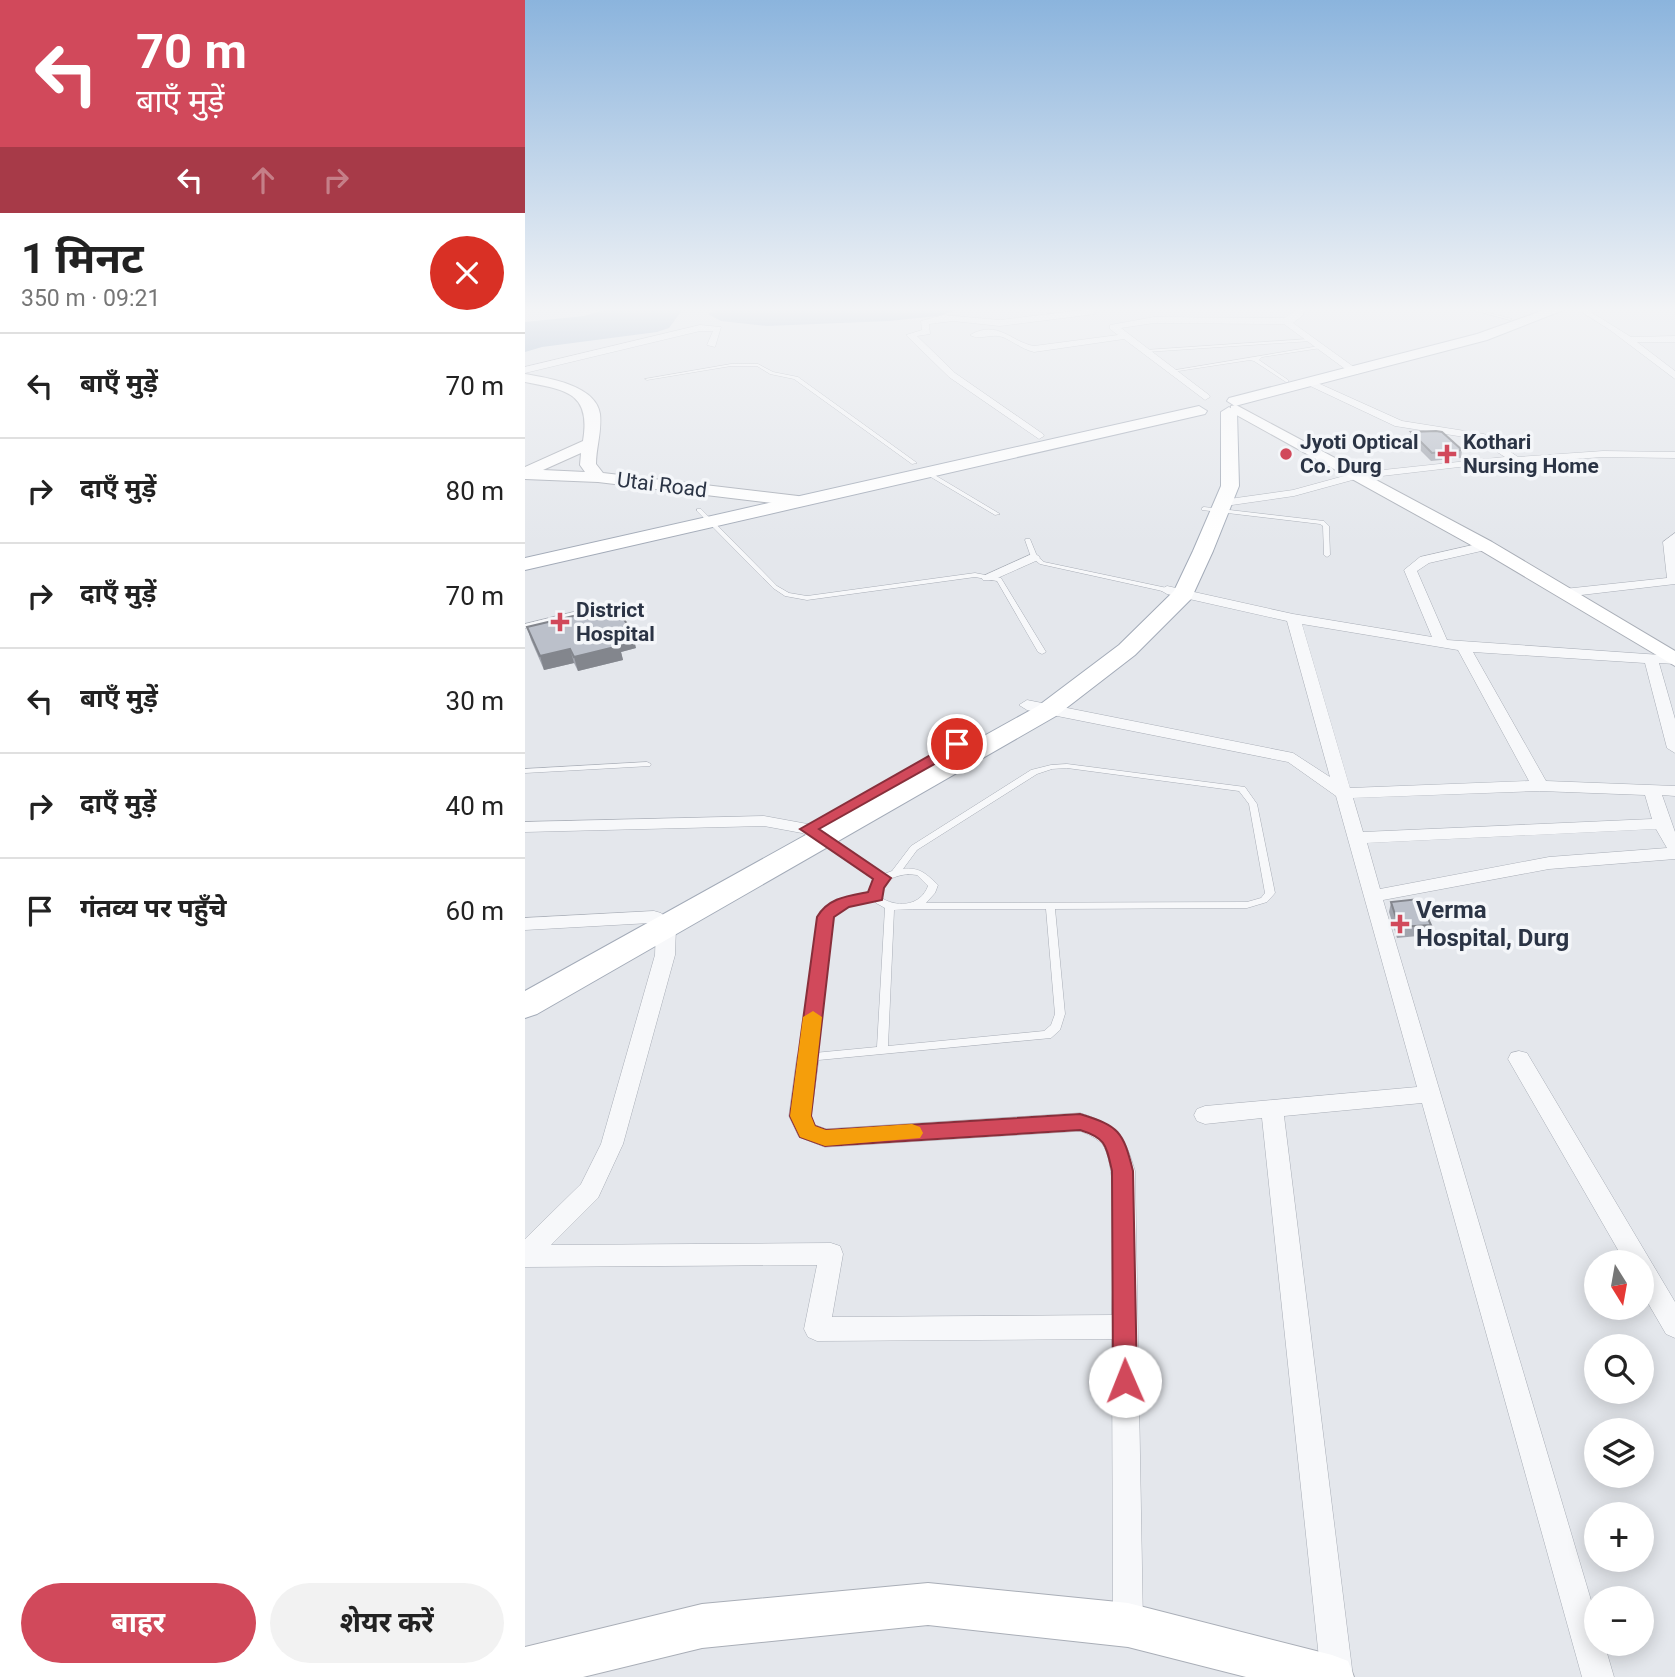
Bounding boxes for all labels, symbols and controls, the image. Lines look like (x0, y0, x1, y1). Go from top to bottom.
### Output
text: 70 m (136, 23, 247, 80)
icon: left (21, 28, 112, 119)
text: बाएँ मुड़ें (136, 82, 224, 120)
icon: left (171, 161, 209, 199)
icon: ahead (244, 161, 282, 199)
icon: right (317, 161, 355, 199)
text: 1 मिनट (21, 234, 144, 283)
button: close (430, 236, 504, 310)
text: 350 m · 09:21 (21, 285, 160, 312)
icon: left (21, 367, 59, 405)
text: बाएँ मुड़ें (80, 368, 158, 398)
text: 70 m (446, 371, 504, 401)
place label: Jyoti Optical Co. Durg (1300, 430, 1419, 478)
place label: Kothari Nursing Home (1463, 430, 1599, 478)
marker: Kothari Nursing Home (1437, 444, 1457, 464)
marker: Jyoti Optical Co. Durg (1278, 446, 1294, 462)
street label: Utai Road (616, 468, 708, 502)
icon: right (21, 472, 59, 510)
text: दाएँ मुड़ें (80, 473, 156, 503)
text: 80 m (446, 476, 504, 506)
icon: right (21, 577, 59, 615)
text: दाएँ मुड़ें (80, 578, 156, 608)
text: 70 m (446, 581, 504, 611)
place label: District Hospital (576, 598, 655, 646)
marker: District Hospital (550, 612, 570, 632)
icon: left (21, 682, 59, 720)
text: बाएँ मुड़ें (80, 683, 158, 713)
text: 30 m (446, 686, 504, 716)
pin (927, 714, 987, 774)
icon: arrive (938, 725, 976, 763)
icon: right (21, 787, 59, 825)
text: दाएँ मुड़ें (80, 788, 156, 818)
text: 40 m (446, 791, 504, 821)
icon: arrive (21, 892, 59, 930)
text: गंतव्य पर पहुँचे (80, 893, 227, 923)
text: 60 m (446, 896, 504, 926)
place label: Verma Hospital, Durg (1416, 896, 1569, 952)
marker: Verma Hospital, Durg (1390, 914, 1410, 934)
north arrow (1584, 1250, 1654, 1320)
map controls (1584, 1250, 1654, 1656)
button: search (1584, 1334, 1654, 1404)
position arrow (1088, 1344, 1162, 1418)
button: layers (1584, 1418, 1654, 1488)
button: + (1584, 1502, 1654, 1572)
button: बाहर (21, 1583, 256, 1663)
button: शेयर करें (270, 1583, 504, 1663)
button: − (1584, 1586, 1654, 1656)

